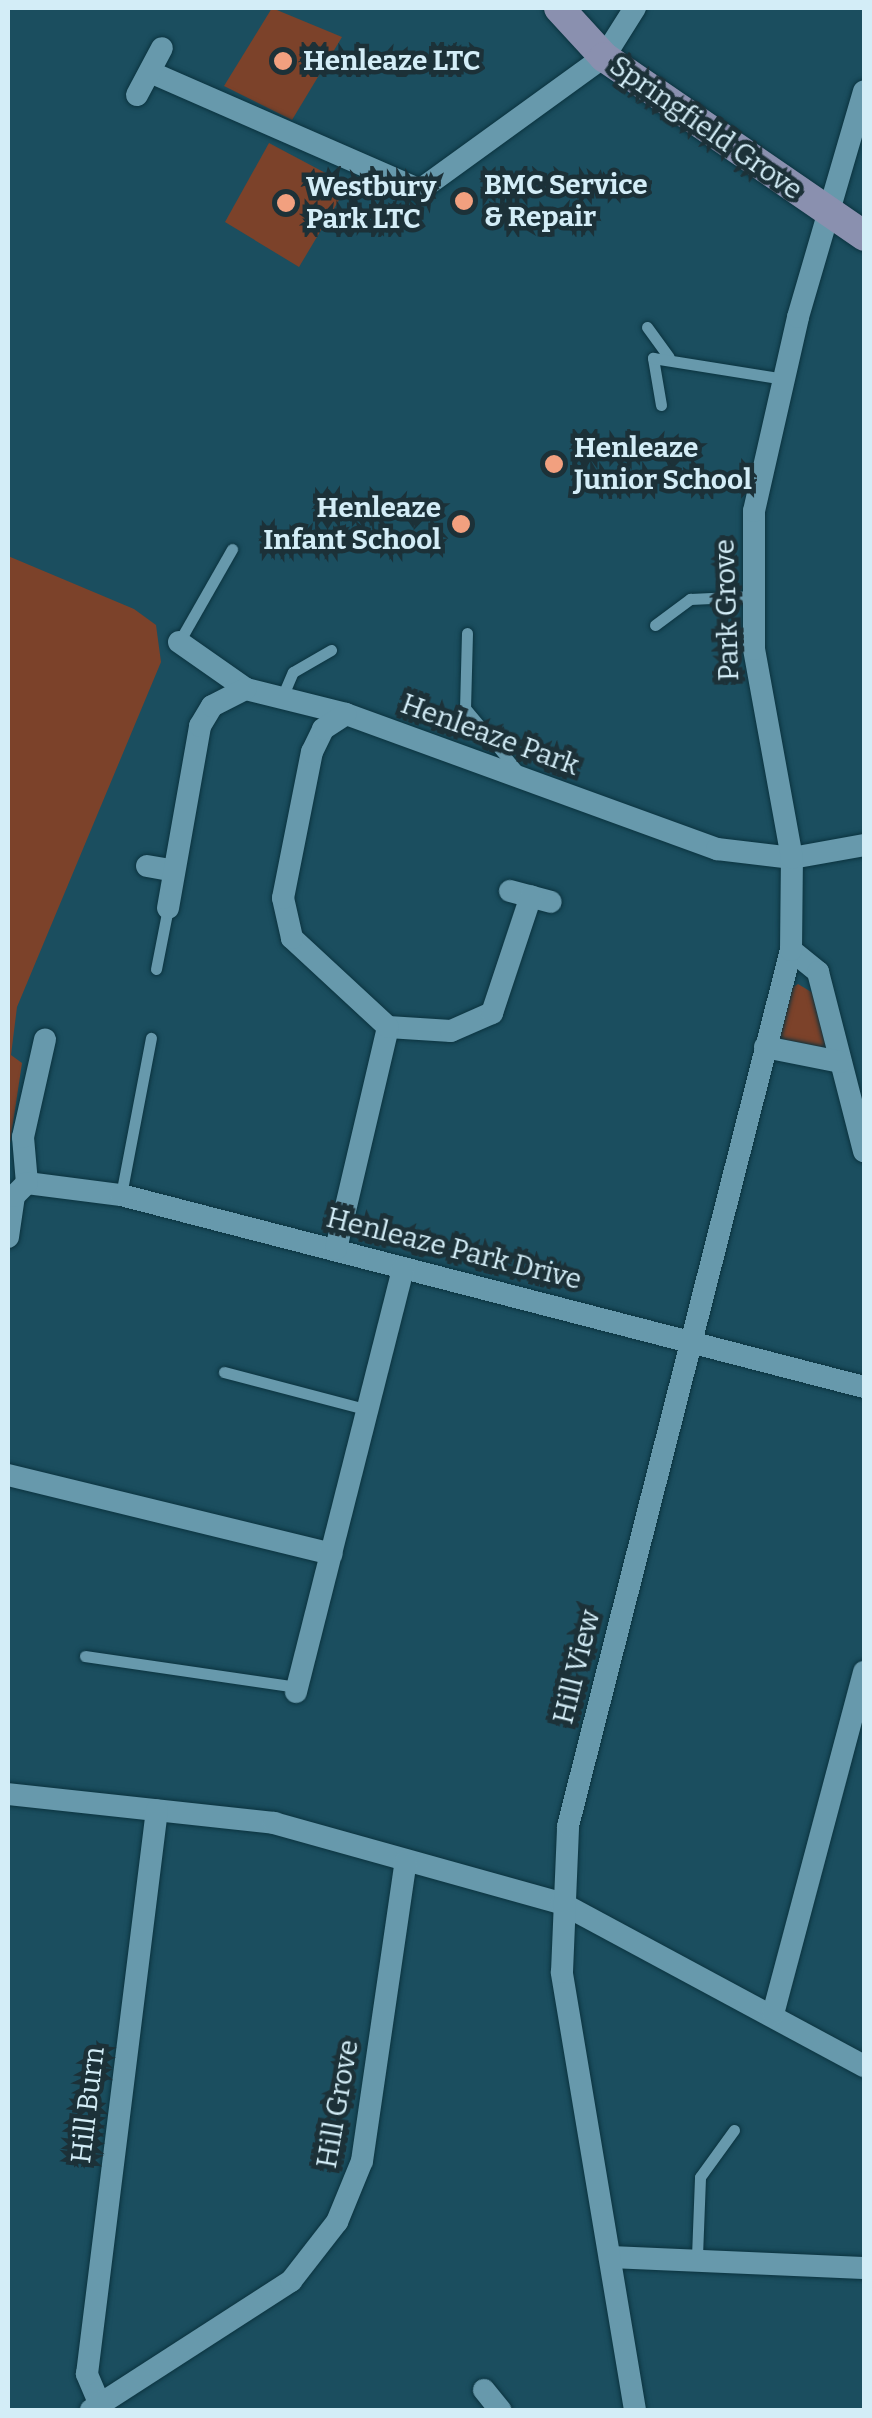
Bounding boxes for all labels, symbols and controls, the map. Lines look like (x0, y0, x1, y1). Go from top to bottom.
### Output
place label: Henleaze LTC (303, 44, 480, 78)
street label: Springfield Grove (603, 49, 809, 207)
marker: Henleaze LTC (272, 50, 294, 72)
place label: BMC Service & Repair (484, 168, 648, 234)
place label: Westbury Park LTC (306, 170, 436, 236)
marker: BMC Service & Repair (453, 190, 475, 212)
marker: Westbury Park LTC (275, 192, 297, 214)
place label: Henleaze Junior School (574, 431, 752, 497)
marker: Henleaze Junior School (543, 453, 565, 475)
place label: Henleaze Infant School (263, 491, 441, 557)
marker: Henleaze Infant School (450, 513, 472, 535)
street label: Park Grove (708, 538, 746, 682)
street label: Henleaze Park (396, 687, 584, 783)
street label: Henleaze Park Drive (323, 1201, 585, 1297)
street label: Hill View (547, 1607, 607, 1727)
street label: Hill Grove (310, 2037, 366, 2171)
street label: Hill Burn (64, 2045, 112, 2165)

